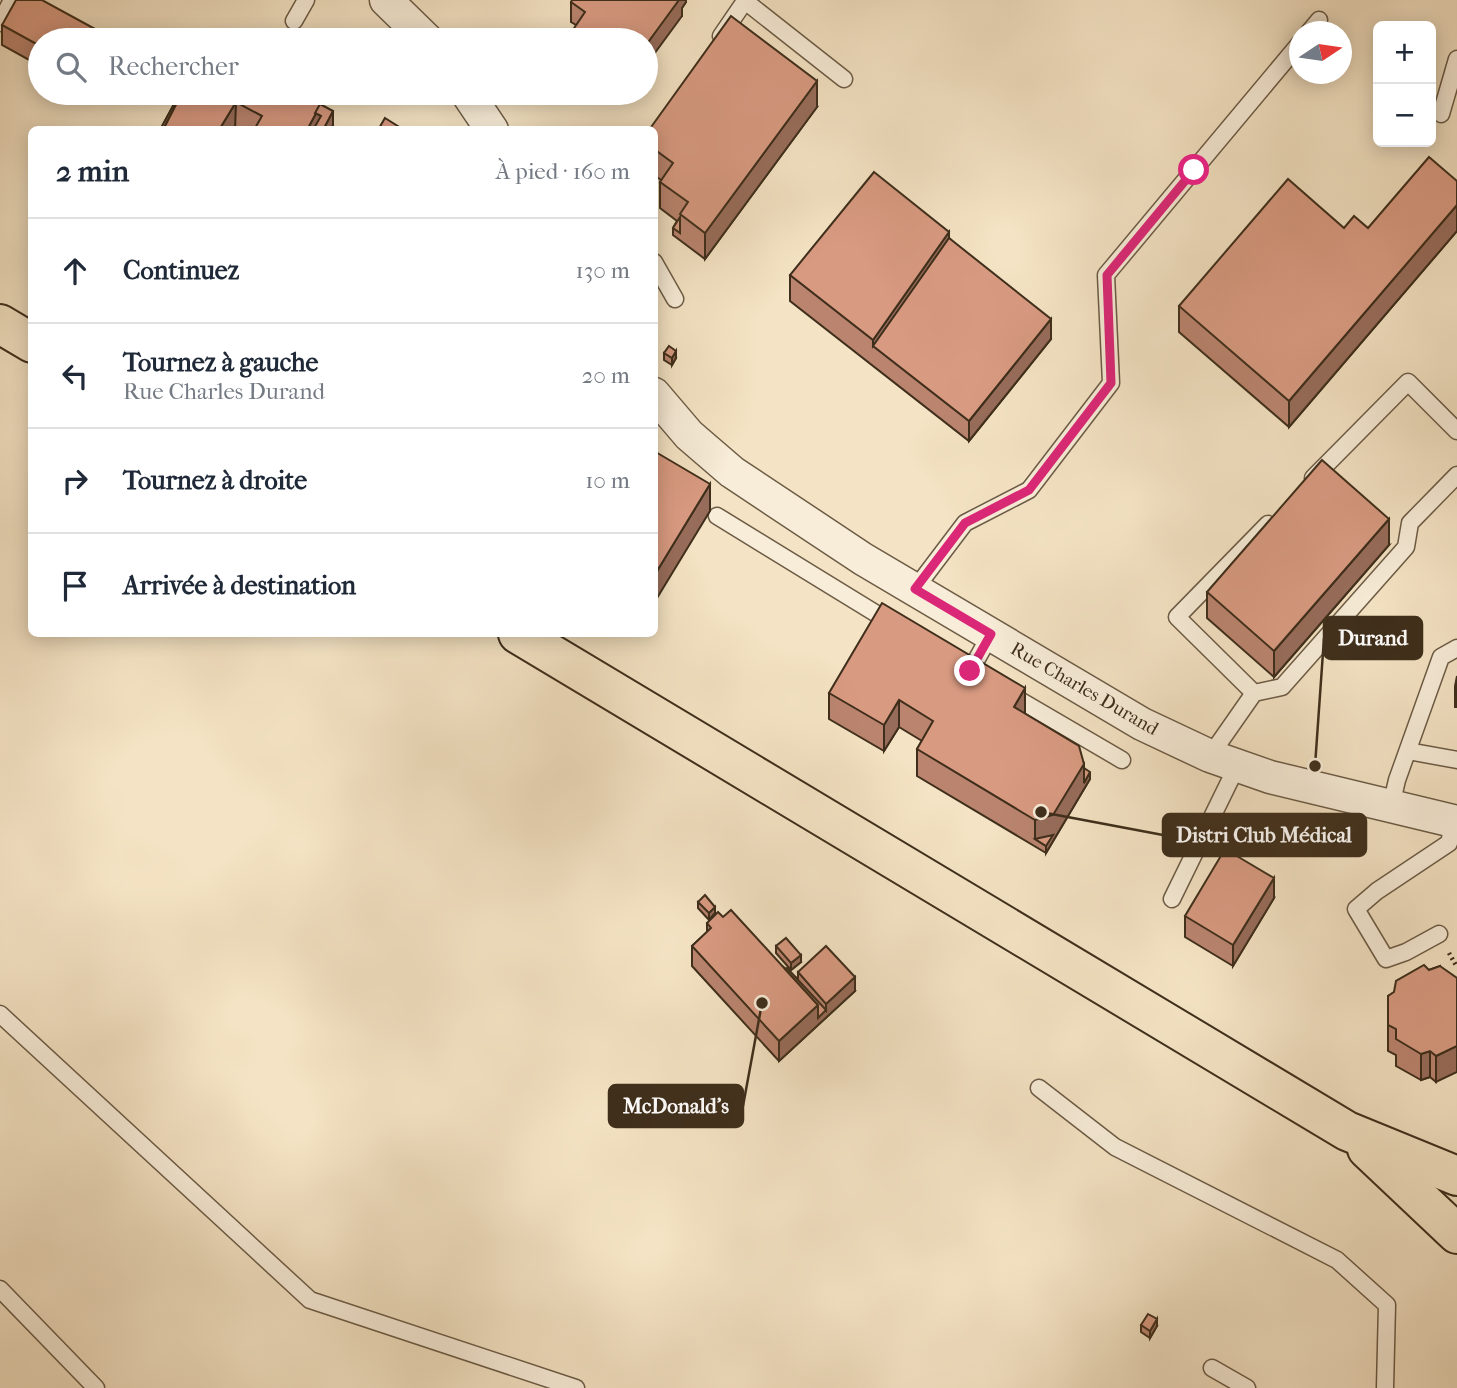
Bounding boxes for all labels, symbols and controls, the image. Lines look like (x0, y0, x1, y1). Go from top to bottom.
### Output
north arrow (1289, 21, 1352, 84)
map controls (1373, 21, 1436, 147)
button: + (1373, 21, 1436, 84)
search box (28, 28, 658, 105)
icon: search (52, 48, 90, 86)
text: Rechercher (108, 51, 239, 82)
button: − (1373, 84, 1436, 147)
text: 2 min (56, 154, 129, 189)
route start (1178, 154, 1209, 185)
text: À pied · 160 m (495, 158, 630, 185)
icon: ahead (56, 252, 94, 290)
text: Continuez (123, 255, 239, 286)
text: 130 m (576, 257, 630, 284)
text: Tournez à gauche (123, 347, 318, 378)
icon: left (56, 357, 94, 395)
text: 20 m (581, 362, 630, 389)
text: Rue Charles Durand (123, 378, 325, 405)
icon: right (56, 462, 94, 500)
text: Tournez à droite (123, 465, 307, 496)
text: 10 m (585, 467, 630, 494)
icon: arrive (56, 567, 94, 605)
text: Arrivée à destination (123, 570, 356, 601)
callout: Durand (1324, 617, 1422, 659)
text: Durand (1338, 626, 1409, 650)
street label: Rue Charles Durand (1007, 638, 1163, 740)
route end (954, 655, 985, 686)
callout: Distri Club Médical (1163, 814, 1366, 856)
text: Distri Club Médical (1176, 823, 1352, 847)
callout: McDonald's (609, 1085, 743, 1127)
text: McDonald's (622, 1094, 729, 1118)

